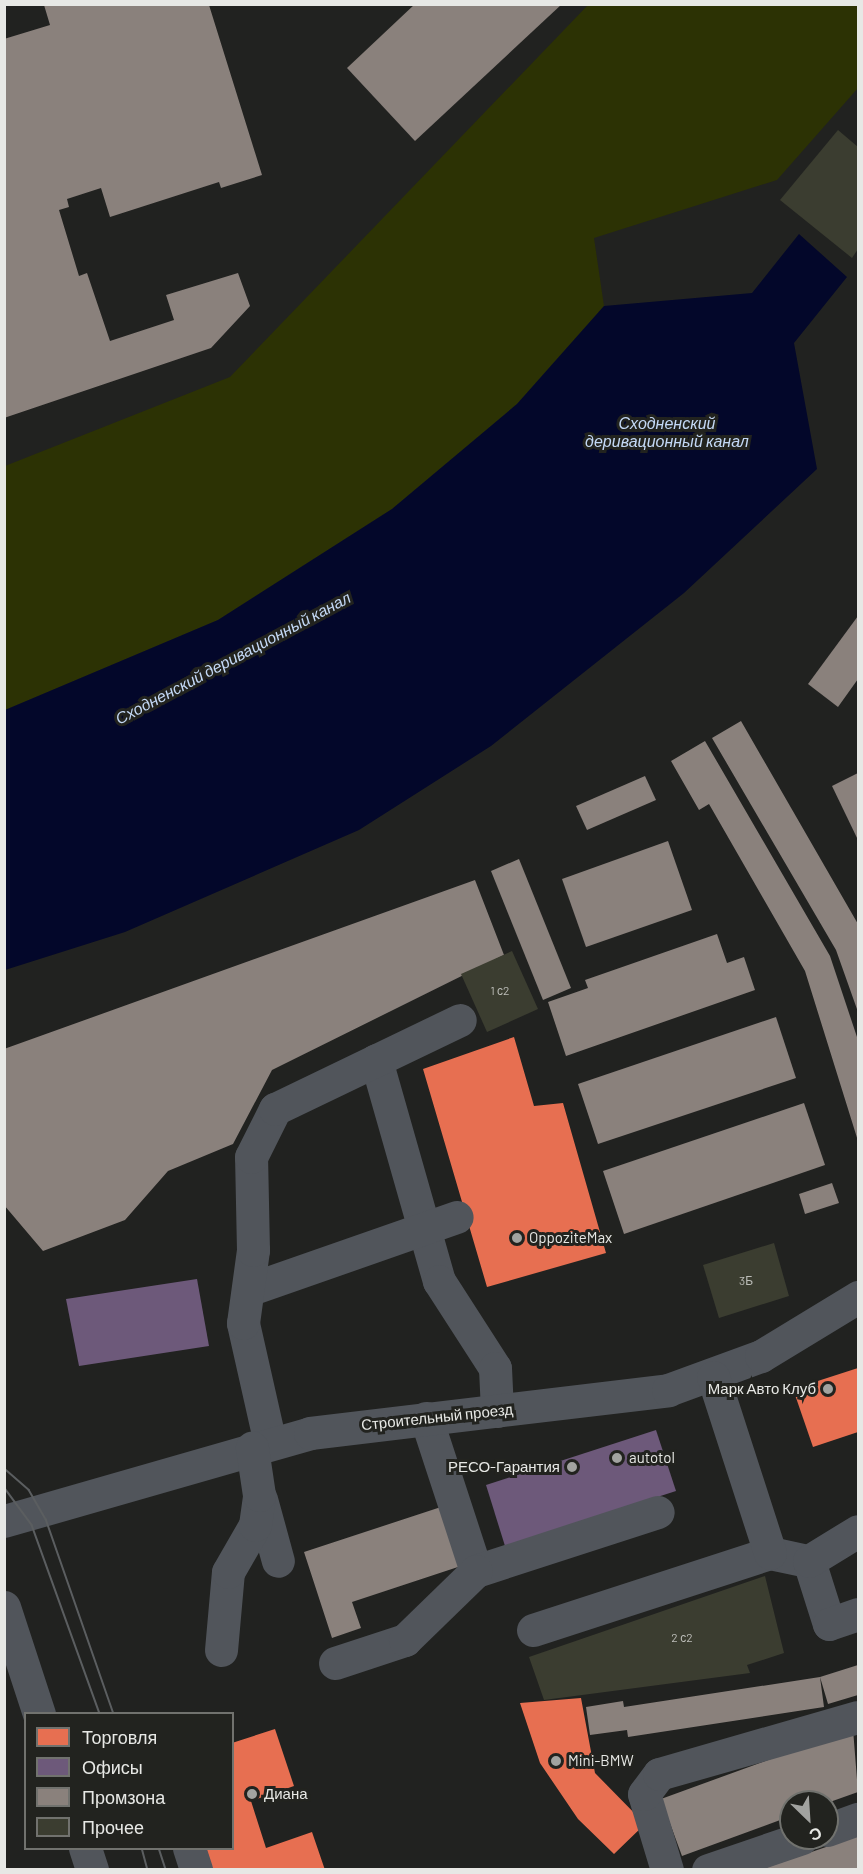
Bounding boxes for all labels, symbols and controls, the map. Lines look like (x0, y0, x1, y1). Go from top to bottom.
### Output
water label: Сходненский деривационный канал (585, 413, 749, 451)
water label: Сходненский деривационный канал (112, 588, 354, 728)
house number: 1 с2 (490, 984, 510, 998)
place label: OppoziteMax (529, 1229, 612, 1247)
marker: OppoziteMax (510, 1231, 524, 1245)
house number: 3Б (739, 1274, 753, 1288)
place label: Марк Авто Клуб (708, 1380, 816, 1398)
marker: Марк Авто Клуб (821, 1382, 835, 1396)
street label: Строительный проезд (360, 1400, 514, 1434)
place label: autotol (629, 1449, 675, 1467)
marker: autotol (610, 1451, 624, 1465)
place label: РЕСО-Гарантия (448, 1458, 560, 1476)
marker: РЕСО-Гарантия (565, 1460, 579, 1474)
house number: 2 с2 (671, 1631, 693, 1645)
legend (24, 1712, 234, 1850)
text: Торговля (82, 1726, 157, 1748)
place label: Mini-BMW (568, 1752, 634, 1770)
marker: Mini-BMW (549, 1754, 563, 1768)
text: Офисы (82, 1756, 143, 1778)
place label: Диана (264, 1785, 308, 1803)
text: Промзона (82, 1786, 165, 1808)
marker: Диана (245, 1787, 259, 1801)
north arrow (779, 1790, 839, 1850)
text: Прочее (82, 1816, 144, 1838)
text: С (807, 1824, 825, 1846)

